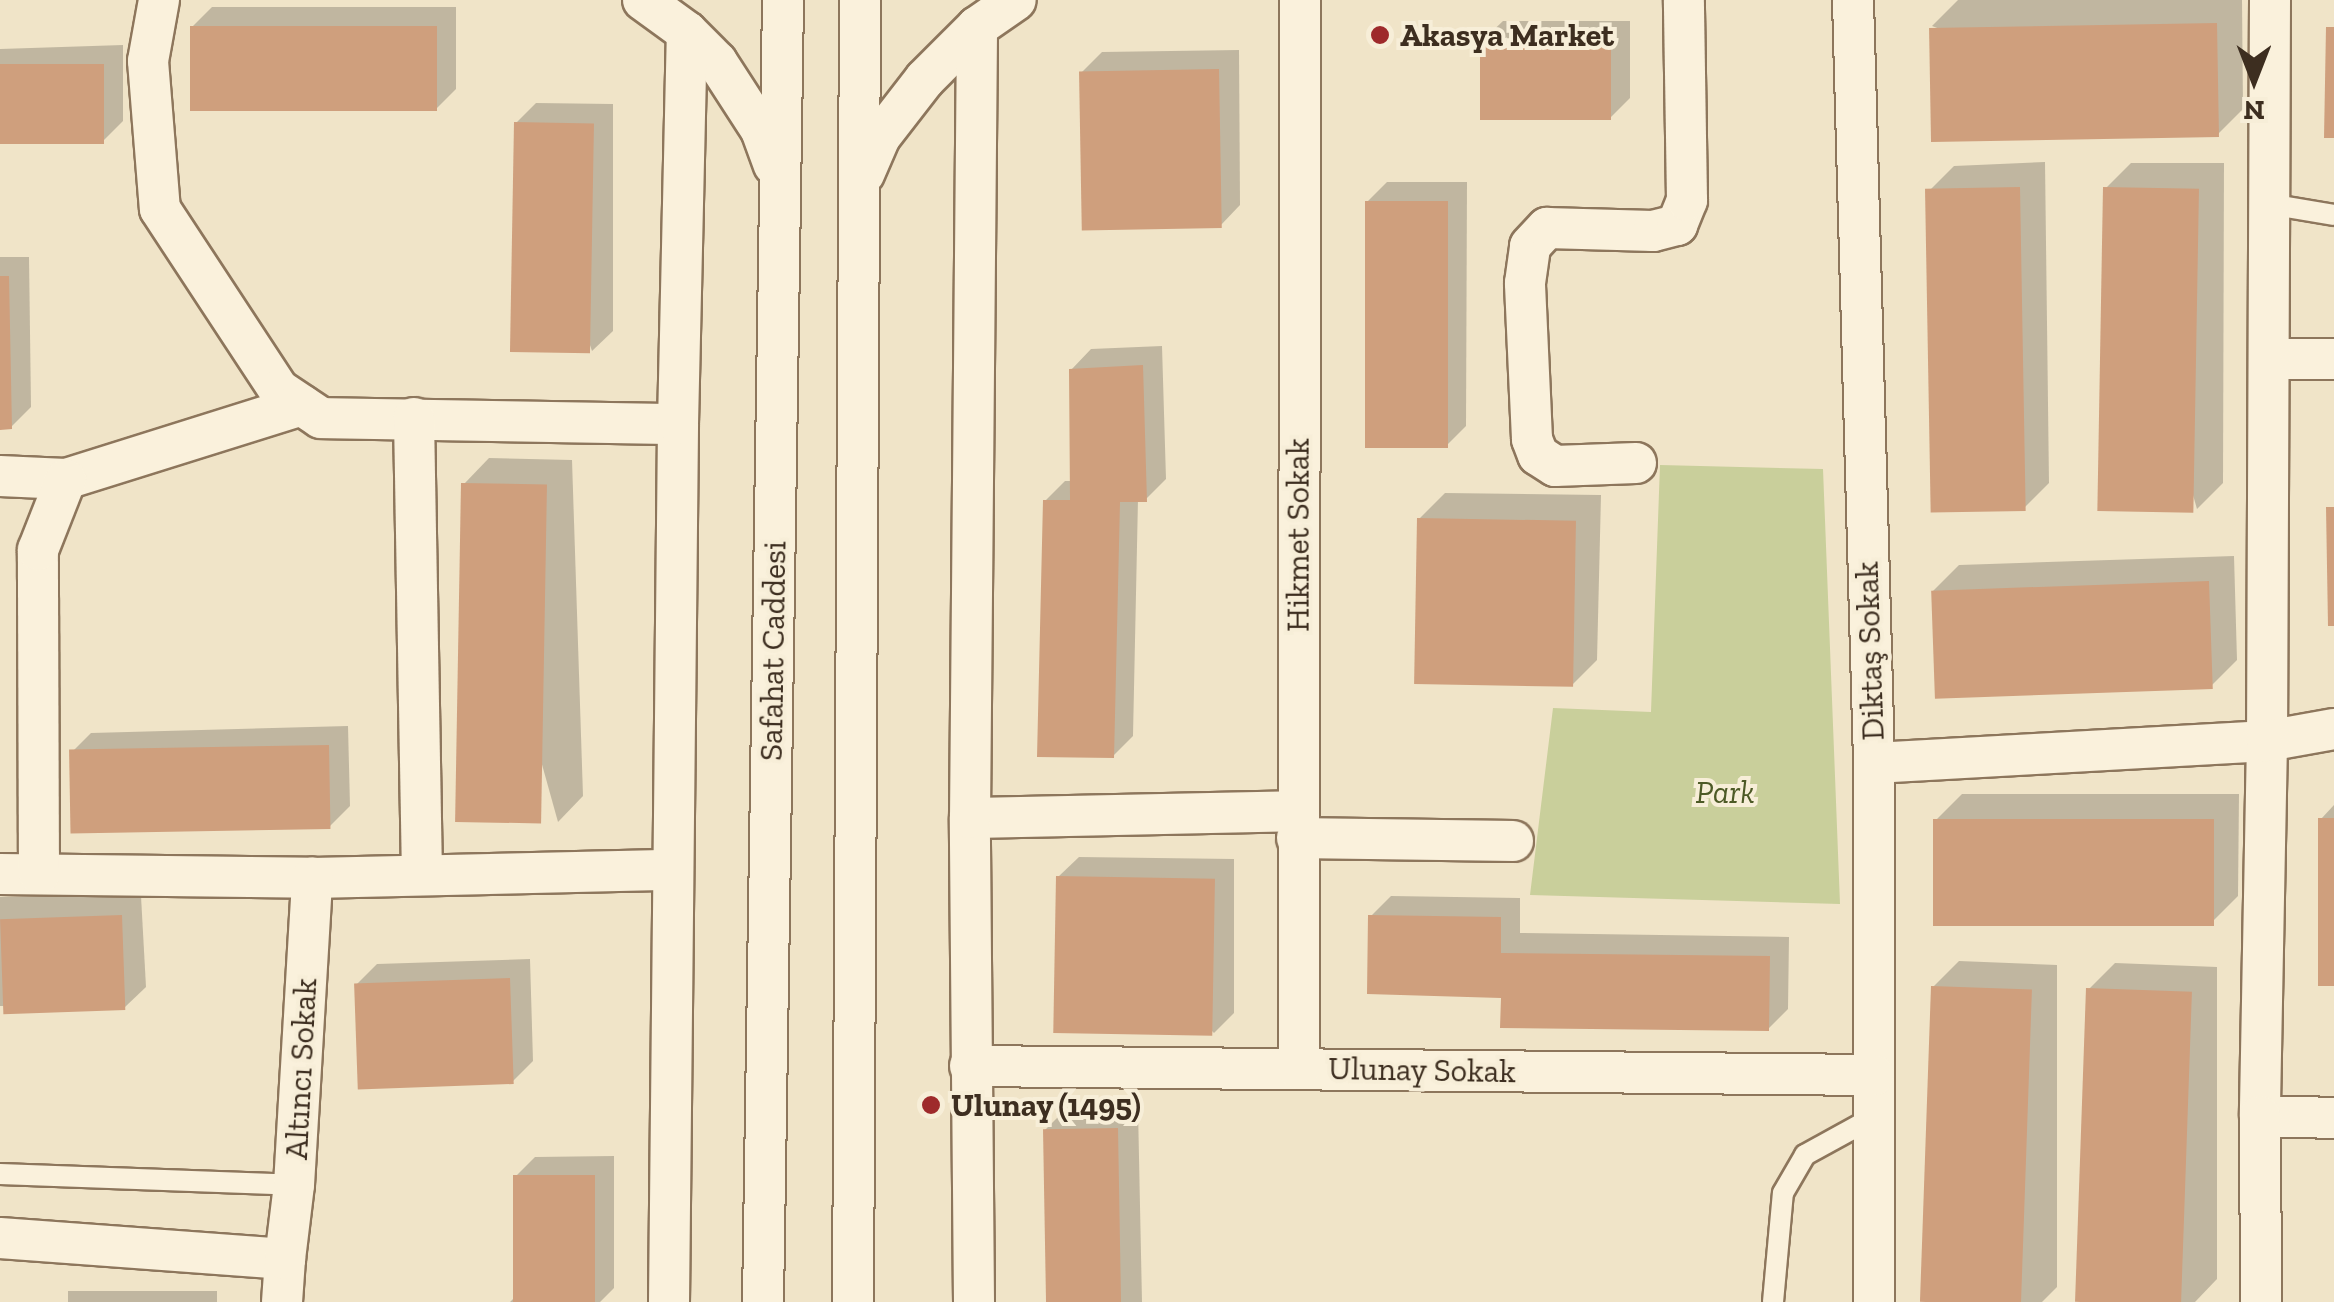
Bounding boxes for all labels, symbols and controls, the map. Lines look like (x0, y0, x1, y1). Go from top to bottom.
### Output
place label: Akasya Market (1400, 16, 1614, 54)
marker: Akasya Market (1369, 24, 1391, 46)
north arrow (2204, 30, 2304, 130)
text: N (2243, 94, 2265, 127)
street label: Hikmet Sokak (1279, 438, 1317, 632)
street label: Safahat Caddesi (752, 541, 794, 761)
street label: Diktaş Sokak (1848, 561, 1892, 741)
park label: Park (1696, 773, 1754, 811)
street label: Altıncı Sokak (277, 977, 325, 1161)
street label: Ulunay Sokak (1327, 1049, 1517, 1091)
place label: Ulunay (1495) (951, 1086, 1141, 1124)
marker: Ulunay (1495) (920, 1094, 942, 1116)

